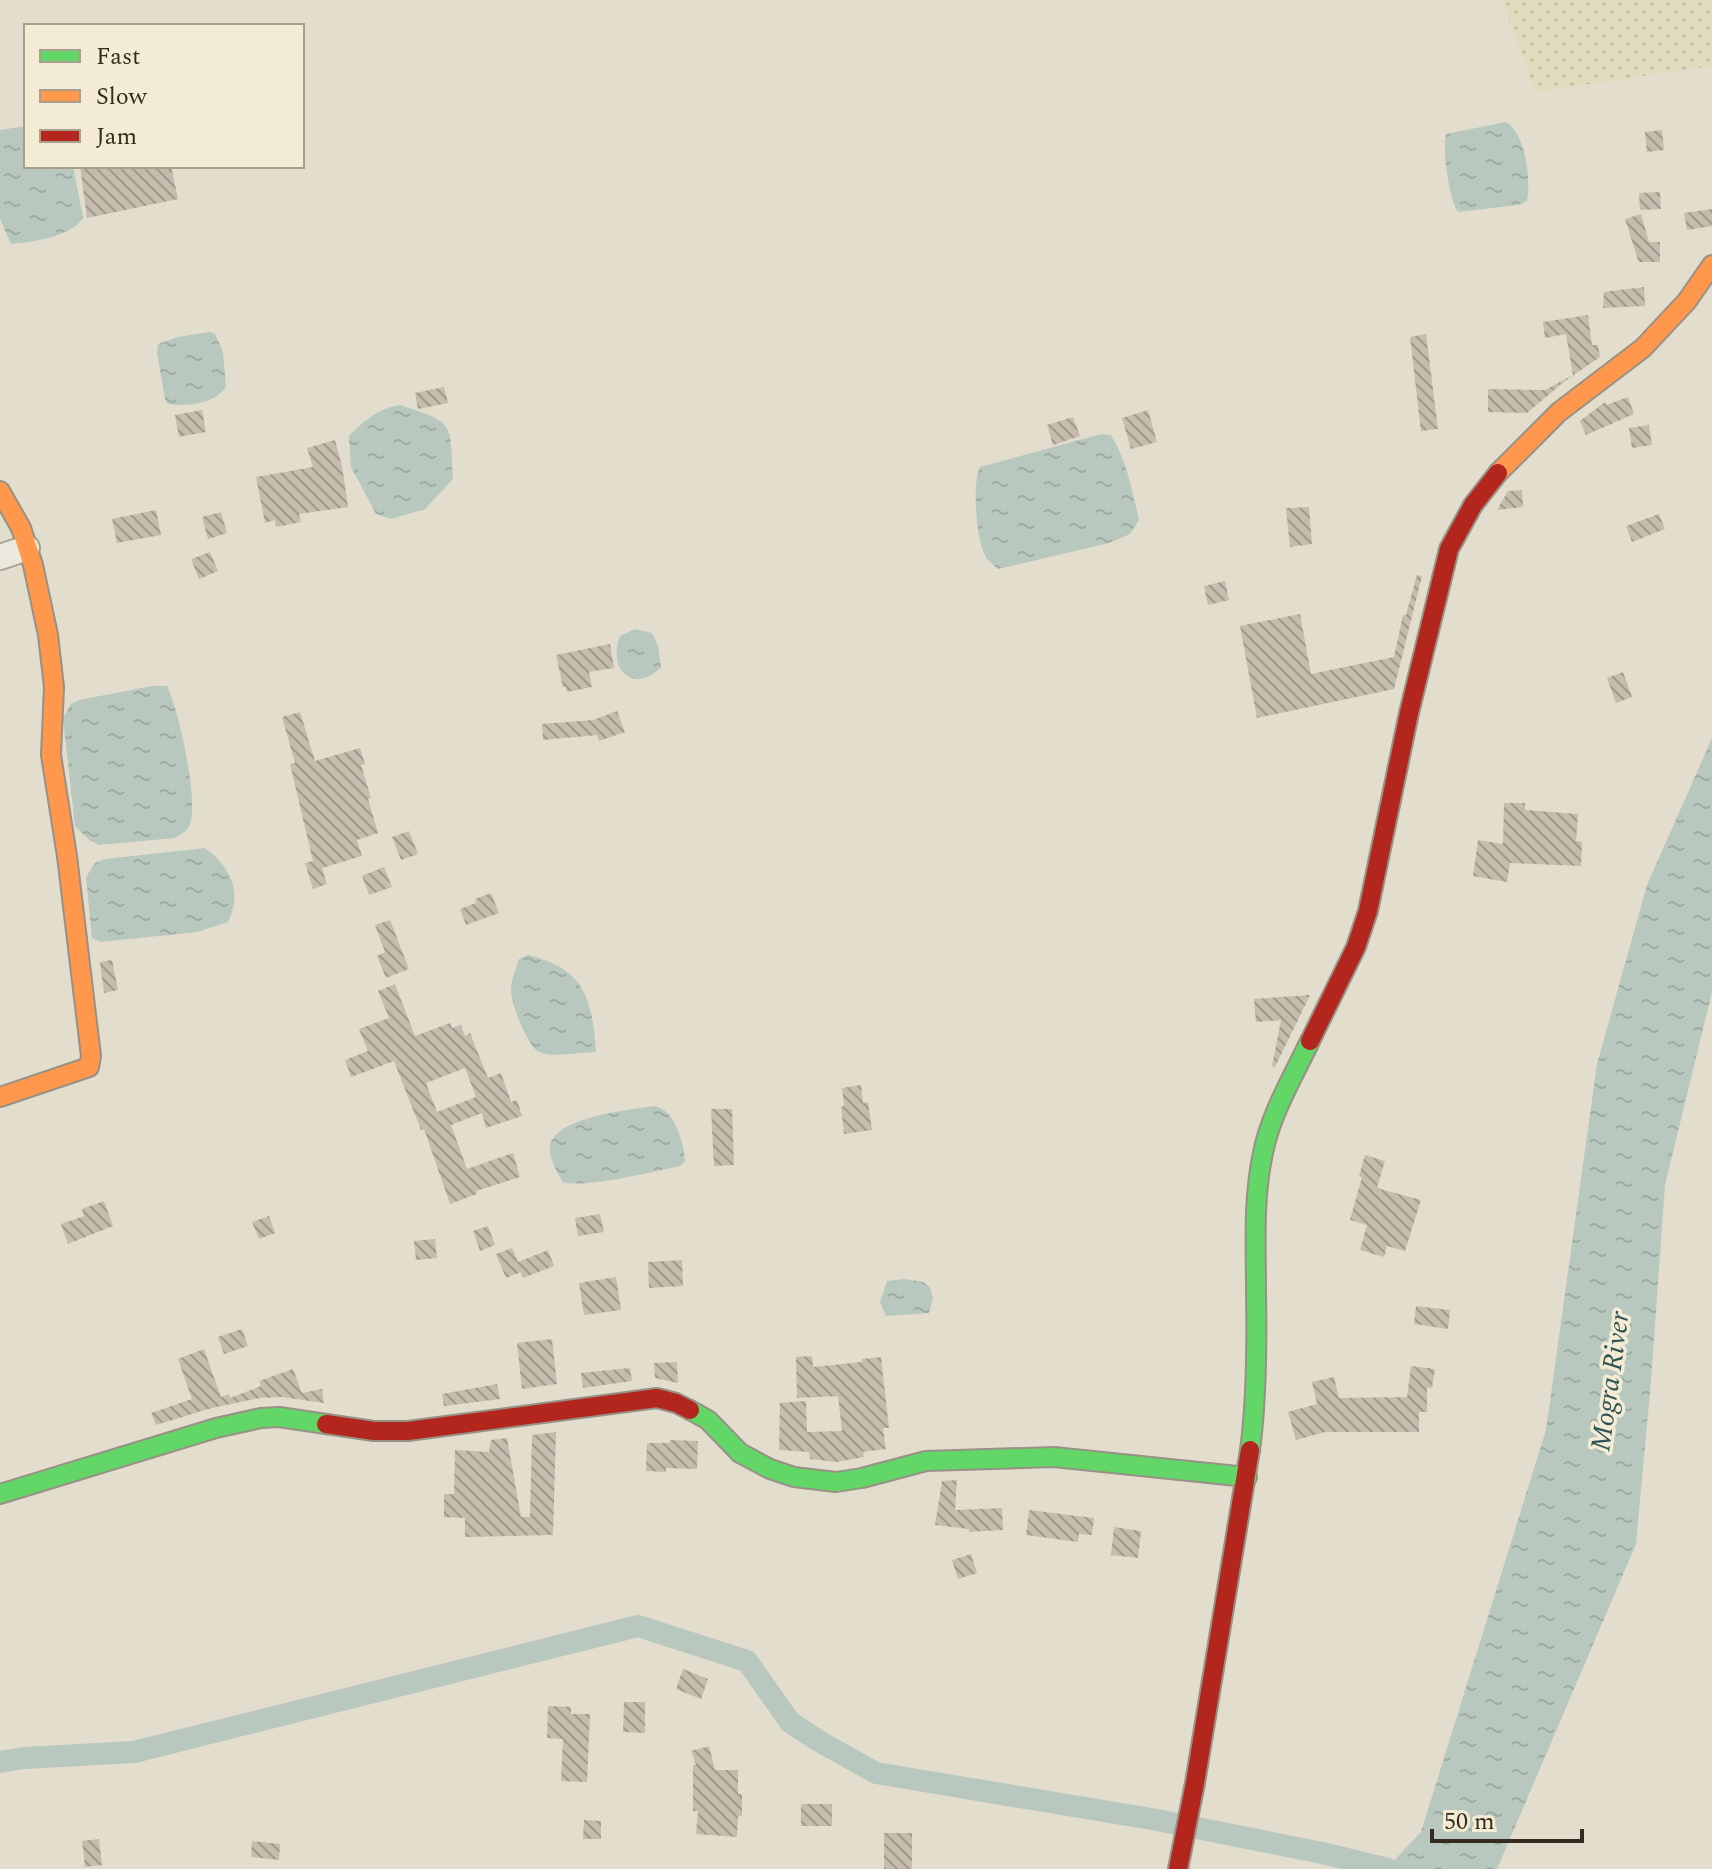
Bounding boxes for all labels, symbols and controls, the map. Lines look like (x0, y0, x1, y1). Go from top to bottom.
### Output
legend (24, 24, 304, 168)
text: Fast (96, 39, 141, 75)
text: Slow (96, 79, 148, 115)
text: Jam (96, 119, 137, 155)
water label: Mogra River (1579, 1308, 1642, 1454)
scale bar (1432, 1793, 1582, 1843)
text: 50 m (1444, 1804, 1495, 1840)

